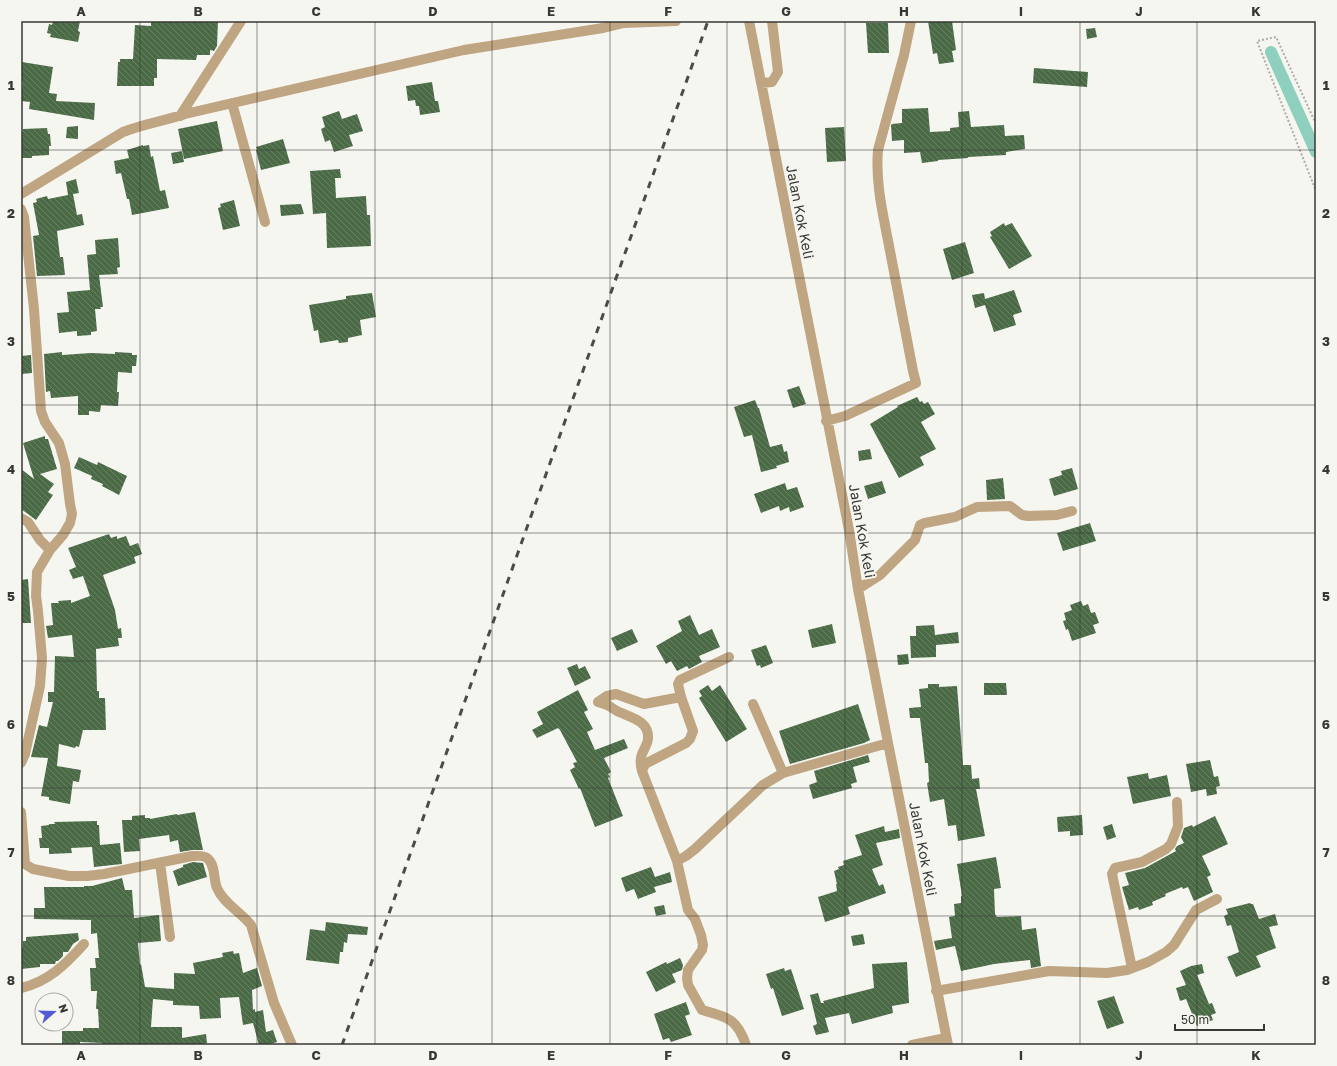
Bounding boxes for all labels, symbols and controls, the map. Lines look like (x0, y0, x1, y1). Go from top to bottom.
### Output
text: A (76, 3, 86, 19)
text: B (193, 3, 203, 19)
text: C (311, 3, 321, 19)
text: D (428, 3, 438, 19)
text: E (547, 3, 555, 19)
text: F (664, 3, 672, 19)
text: G (781, 3, 791, 19)
text: H (899, 3, 909, 19)
text: I (1019, 3, 1023, 19)
text: J (1135, 3, 1143, 19)
text: K (1251, 3, 1261, 19)
text: 1 (8, 77, 15, 93)
text: 1 (1323, 77, 1330, 93)
street label: Jalan Kok Keli (783, 164, 818, 260)
text: 2 (7, 205, 15, 221)
text: 2 (1322, 205, 1330, 221)
text: 3 (7, 333, 15, 349)
text: 3 (1322, 333, 1330, 349)
text: 4 (7, 461, 15, 477)
text: 4 (1322, 461, 1330, 477)
street label: Jalan Kok Keli (846, 483, 879, 579)
text: 5 (7, 588, 15, 604)
text: 5 (1322, 588, 1330, 604)
text: 6 (7, 716, 15, 732)
text: 6 (1322, 716, 1330, 732)
street label: Jalan Kok Keli (906, 801, 941, 897)
text: 7 (7, 844, 15, 860)
text: 7 (1322, 844, 1330, 860)
text: 8 (7, 972, 15, 988)
text: 8 (1322, 972, 1330, 988)
north arrow (34, 992, 74, 1032)
text: N (56, 1002, 71, 1015)
scale bar (1175, 1006, 1264, 1032)
text: 50 m (1181, 1012, 1209, 1027)
text: A (76, 1047, 86, 1063)
text: B (193, 1047, 203, 1063)
text: C (311, 1047, 321, 1063)
text: D (428, 1047, 438, 1063)
text: E (547, 1047, 555, 1063)
text: F (664, 1047, 672, 1063)
text: G (781, 1047, 791, 1063)
text: H (899, 1047, 909, 1063)
text: I (1019, 1047, 1023, 1063)
text: J (1135, 1047, 1143, 1063)
text: K (1251, 1047, 1261, 1063)

